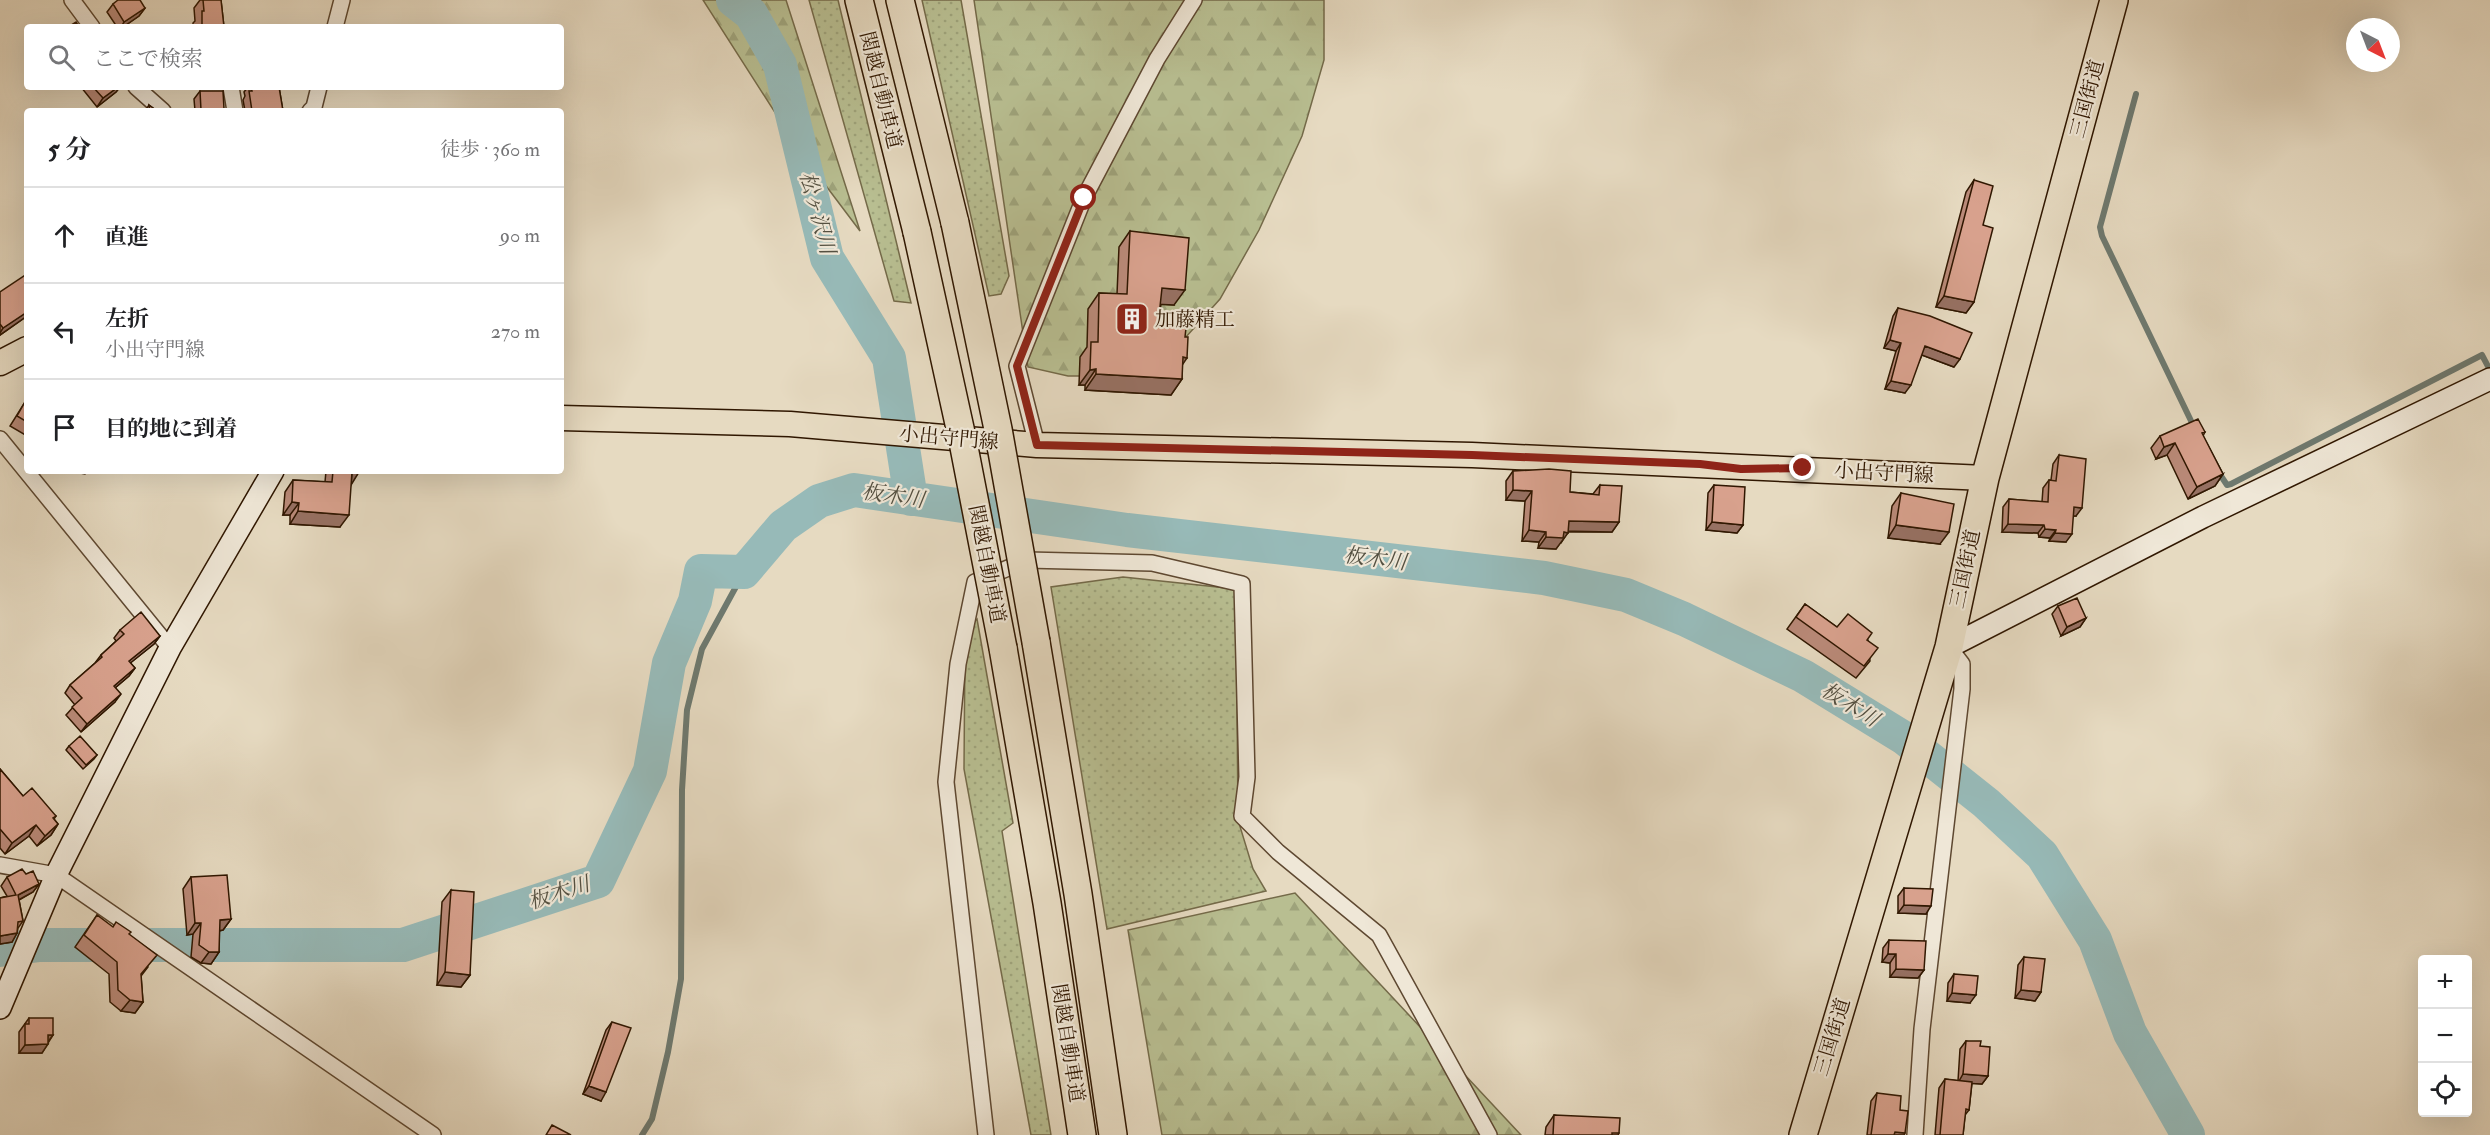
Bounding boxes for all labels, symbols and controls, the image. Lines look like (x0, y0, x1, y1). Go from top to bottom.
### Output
north arrow (2346, 18, 2400, 72)
search box (24, 24, 564, 90)
street label: 関越自動車道 (854, 29, 908, 151)
icon: search (45, 41, 78, 74)
text: ここで検索 (93, 45, 203, 73)
street label: 三国街道 (2065, 57, 2109, 141)
text: 5 分 (48, 134, 91, 166)
text: 徒歩 · 360 m (440, 137, 540, 162)
water label: 松ヶ沢川 (793, 169, 841, 259)
route start (1070, 184, 1096, 210)
icon: ahead (48, 219, 81, 252)
text: 直進 (105, 223, 149, 251)
text: 90 m (500, 223, 540, 248)
building icon: 加藤精工 (1114, 301, 1150, 337)
text: 左折 (105, 305, 149, 333)
place label: 加藤精工 (1155, 307, 1235, 332)
icon: left (48, 315, 81, 348)
text: 270 m (491, 319, 540, 344)
text: 小出守門線 (105, 337, 205, 362)
icon: arrive (48, 411, 81, 444)
text: 目的地に到着 (105, 415, 237, 443)
street label: 小出守門線 (898, 421, 1000, 455)
route end (1789, 454, 1815, 480)
street label: 小出守門線 (1833, 458, 1935, 488)
water label: 板木川 (860, 478, 928, 514)
street label: 関越自動車道 (963, 503, 1011, 625)
street label: 三国街道 (1944, 527, 1986, 611)
water label: 板木川 (1342, 542, 1410, 576)
water label: 板木川 (1816, 677, 1886, 734)
water label: 板木川 (525, 870, 595, 916)
map controls (2418, 955, 2472, 1117)
button: + (2418, 955, 2472, 1009)
street label: 関越自動車道 (1046, 982, 1090, 1104)
street label: 三国街道 (1808, 995, 1856, 1079)
button: − (2418, 1009, 2472, 1063)
button: locate (2418, 1063, 2472, 1117)

